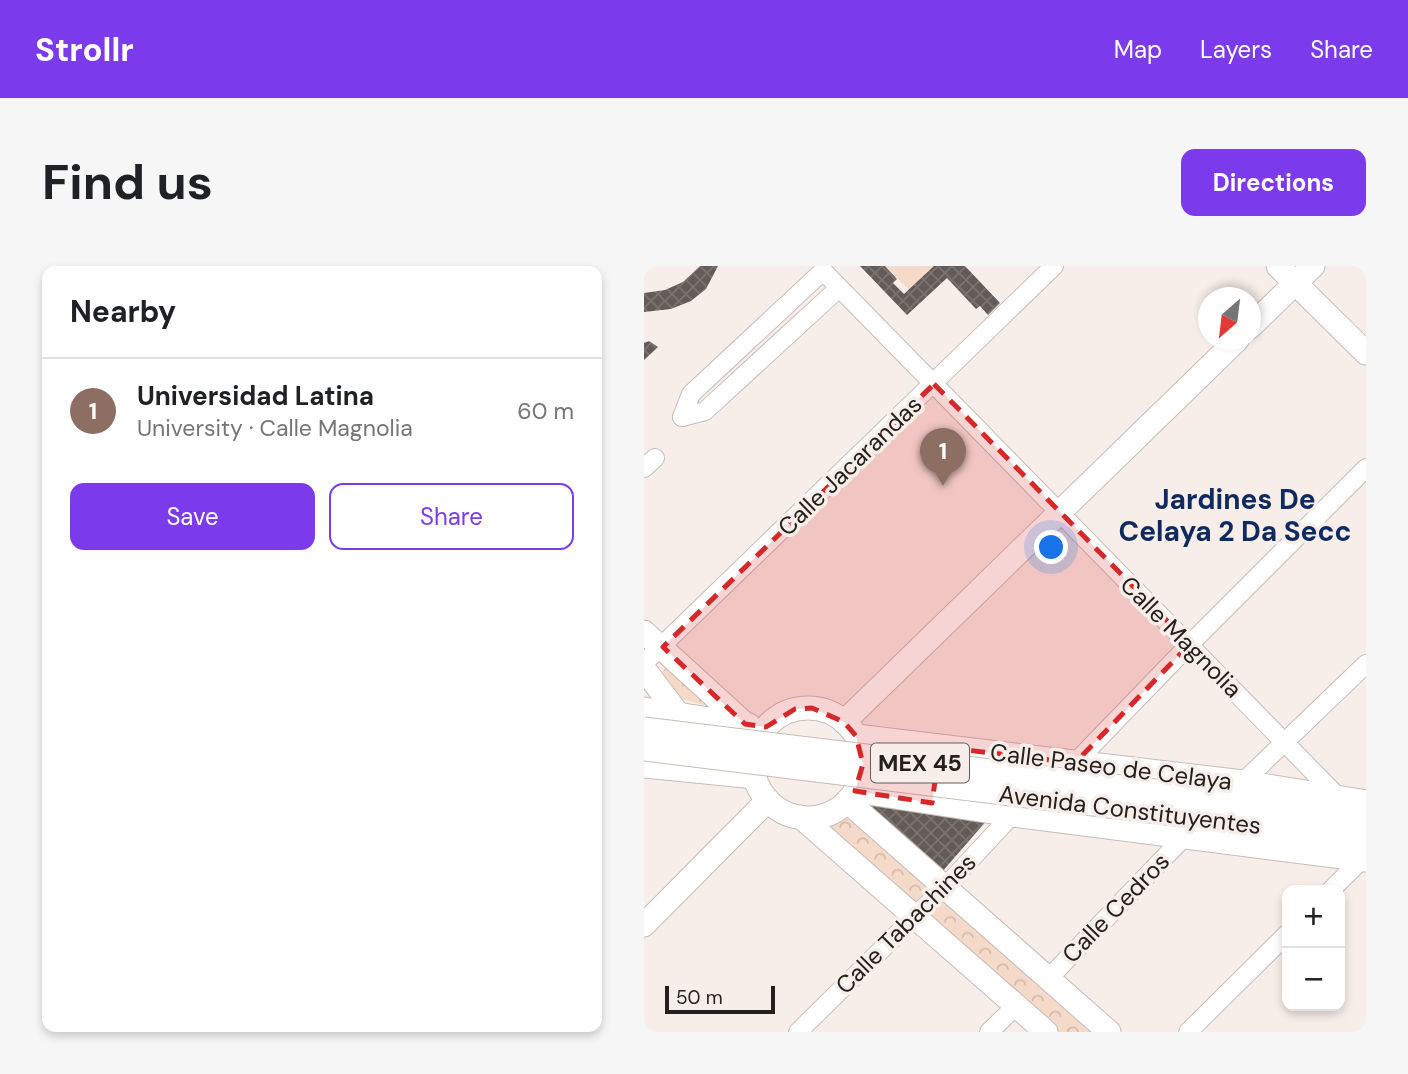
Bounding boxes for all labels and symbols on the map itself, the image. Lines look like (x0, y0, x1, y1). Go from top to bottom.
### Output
north arrow (1198, 287, 1261, 350)
street label: Calle Jacarandas (771, 389, 928, 542)
pin: 1 (920, 428, 966, 486)
district label: Jardines De Celaya 2 Da Secc (1119, 481, 1351, 550)
your location (1034, 530, 1068, 564)
street label: Calle Magnolia (1114, 569, 1249, 704)
street label: Calle Paseo de Celaya (988, 736, 1234, 797)
road number: MEX 45 (871, 743, 969, 782)
street label: Avenida Constituyentes (997, 778, 1263, 841)
street label: Calle Cedros (1055, 846, 1176, 969)
street label: Calle Tabachines (829, 847, 983, 1001)
scale bar (665, 983, 775, 1015)

